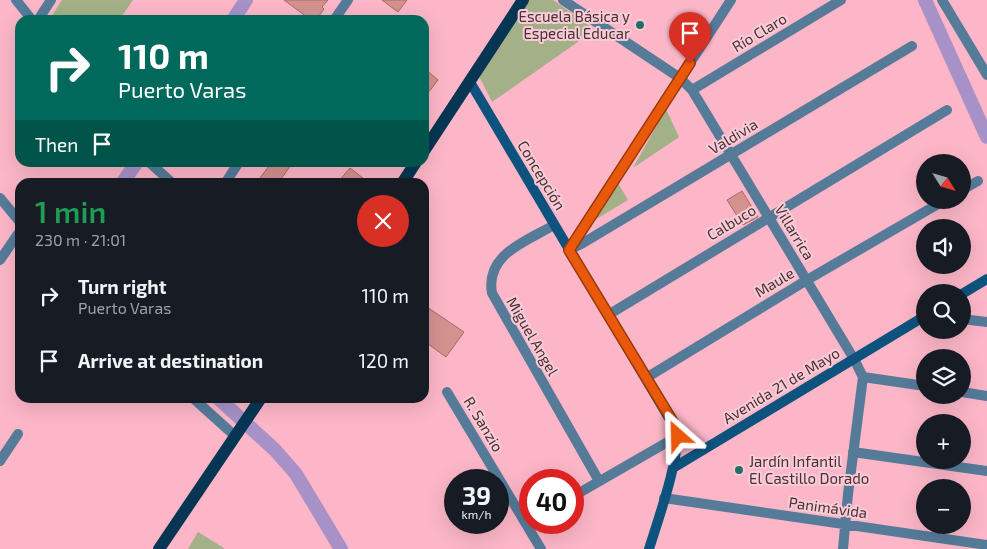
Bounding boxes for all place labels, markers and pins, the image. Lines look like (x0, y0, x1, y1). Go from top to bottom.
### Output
place label: Escuela Básica y Especial Educar (519, 7, 630, 42)
pin (669, 12, 711, 63)
marker: Escuela Básica y Especial Educar (634, 19, 646, 31)
place label: Jardín Infantil El Castillo Dorado (749, 452, 869, 487)
marker: Jardín Infantil El Castillo Dorado (733, 464, 745, 476)

